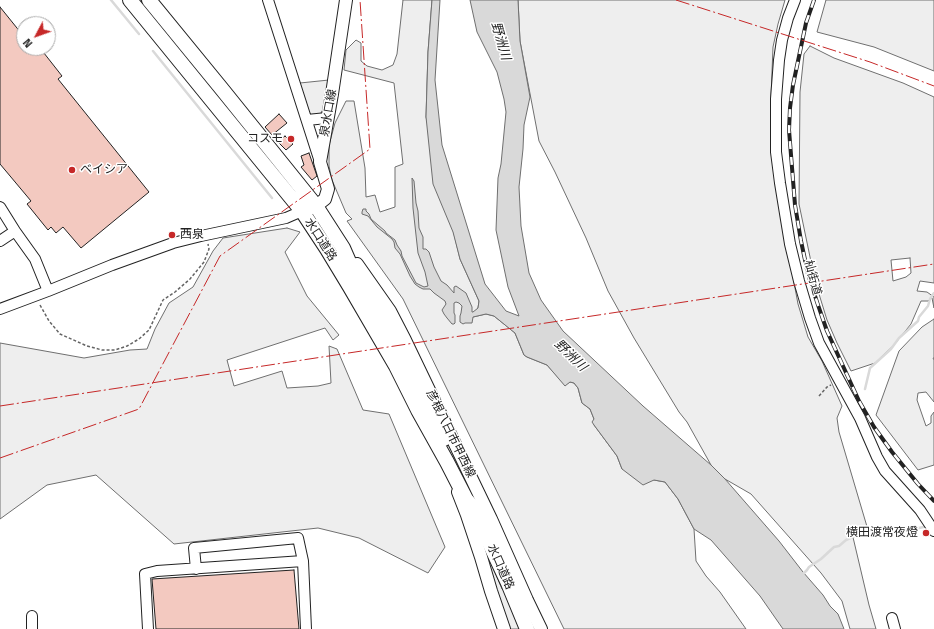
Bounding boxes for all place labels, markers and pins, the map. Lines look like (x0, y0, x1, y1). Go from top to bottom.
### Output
place label: コスモ (247, 132, 283, 146)
marker: コスモ (286, 134, 296, 144)
place label: ベイシア (80, 163, 128, 177)
marker: ベイシア (67, 165, 77, 175)
place label: 西泉 (180, 228, 204, 242)
marker: 西泉 (167, 230, 177, 240)
place label: 横田渡常夜燈 (846, 526, 918, 540)
marker: 横田渡常夜燈 (921, 528, 931, 538)

